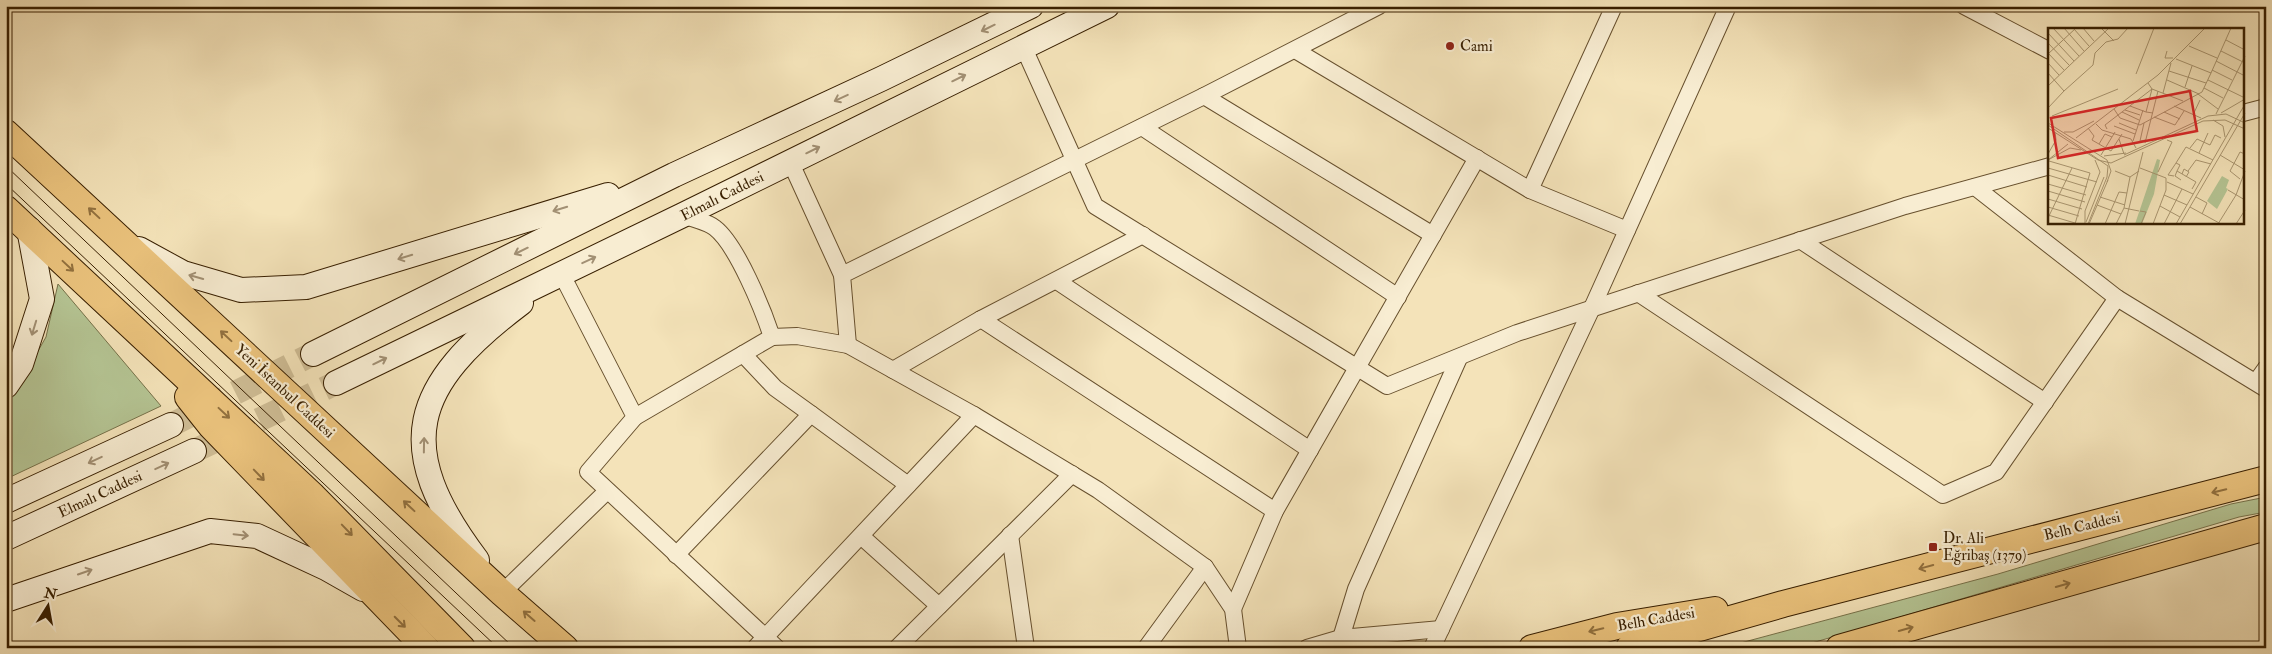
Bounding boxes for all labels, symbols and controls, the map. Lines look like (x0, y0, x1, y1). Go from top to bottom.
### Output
one-way arrow (980, 23, 995, 33)
inset map (2048, 28, 2244, 224)
place label: Cami (1460, 37, 1493, 56)
marker: Cami (1444, 40, 1456, 52)
one-way arrow (951, 73, 966, 82)
one-way arrow (834, 93, 849, 103)
one-way arrow (806, 144, 821, 154)
street label: Elmalı Caddesi (678, 167, 767, 225)
one-way arrow (553, 205, 569, 215)
one-way arrow (87, 207, 100, 219)
one-way arrow (514, 247, 529, 256)
one-way arrow (397, 252, 413, 262)
one-way arrow (581, 255, 596, 264)
one-way arrow (61, 260, 74, 272)
one-way arrow (189, 271, 205, 281)
one-way arrow (28, 320, 38, 336)
one-way arrow (219, 330, 232, 342)
street label: Yeni İstanbul Caddesi (231, 340, 339, 442)
one-way arrow (372, 356, 387, 365)
one-way arrow (218, 407, 231, 419)
one-way arrow (419, 437, 429, 453)
one-way arrow (88, 456, 103, 465)
one-way arrow (154, 460, 169, 470)
street label: Elmalı Caddesi (55, 467, 145, 522)
one-way arrow (253, 469, 265, 482)
one-way arrow (2211, 487, 2227, 496)
one-way arrow (402, 500, 415, 512)
street label: Belh Caddesi (2042, 508, 2122, 545)
one-way arrow (341, 524, 353, 537)
place label: Dr. Ali Eğribaş (1379) (1943, 529, 2026, 565)
one-way arrow (233, 530, 249, 540)
marker: Dr. Ali Eğribaş (1379) (1927, 541, 1939, 553)
one-way arrow (1918, 563, 1934, 572)
one-way arrow (77, 567, 93, 576)
one-way arrow (2054, 579, 2070, 589)
north arrow (22, 582, 72, 632)
text: N (42, 584, 59, 603)
street label: Belh Caddesi (1616, 603, 1696, 636)
one-way arrow (522, 610, 535, 622)
one-way arrow (394, 616, 406, 628)
one-way arrow (1898, 623, 1914, 633)
one-way arrow (1589, 626, 1605, 635)

